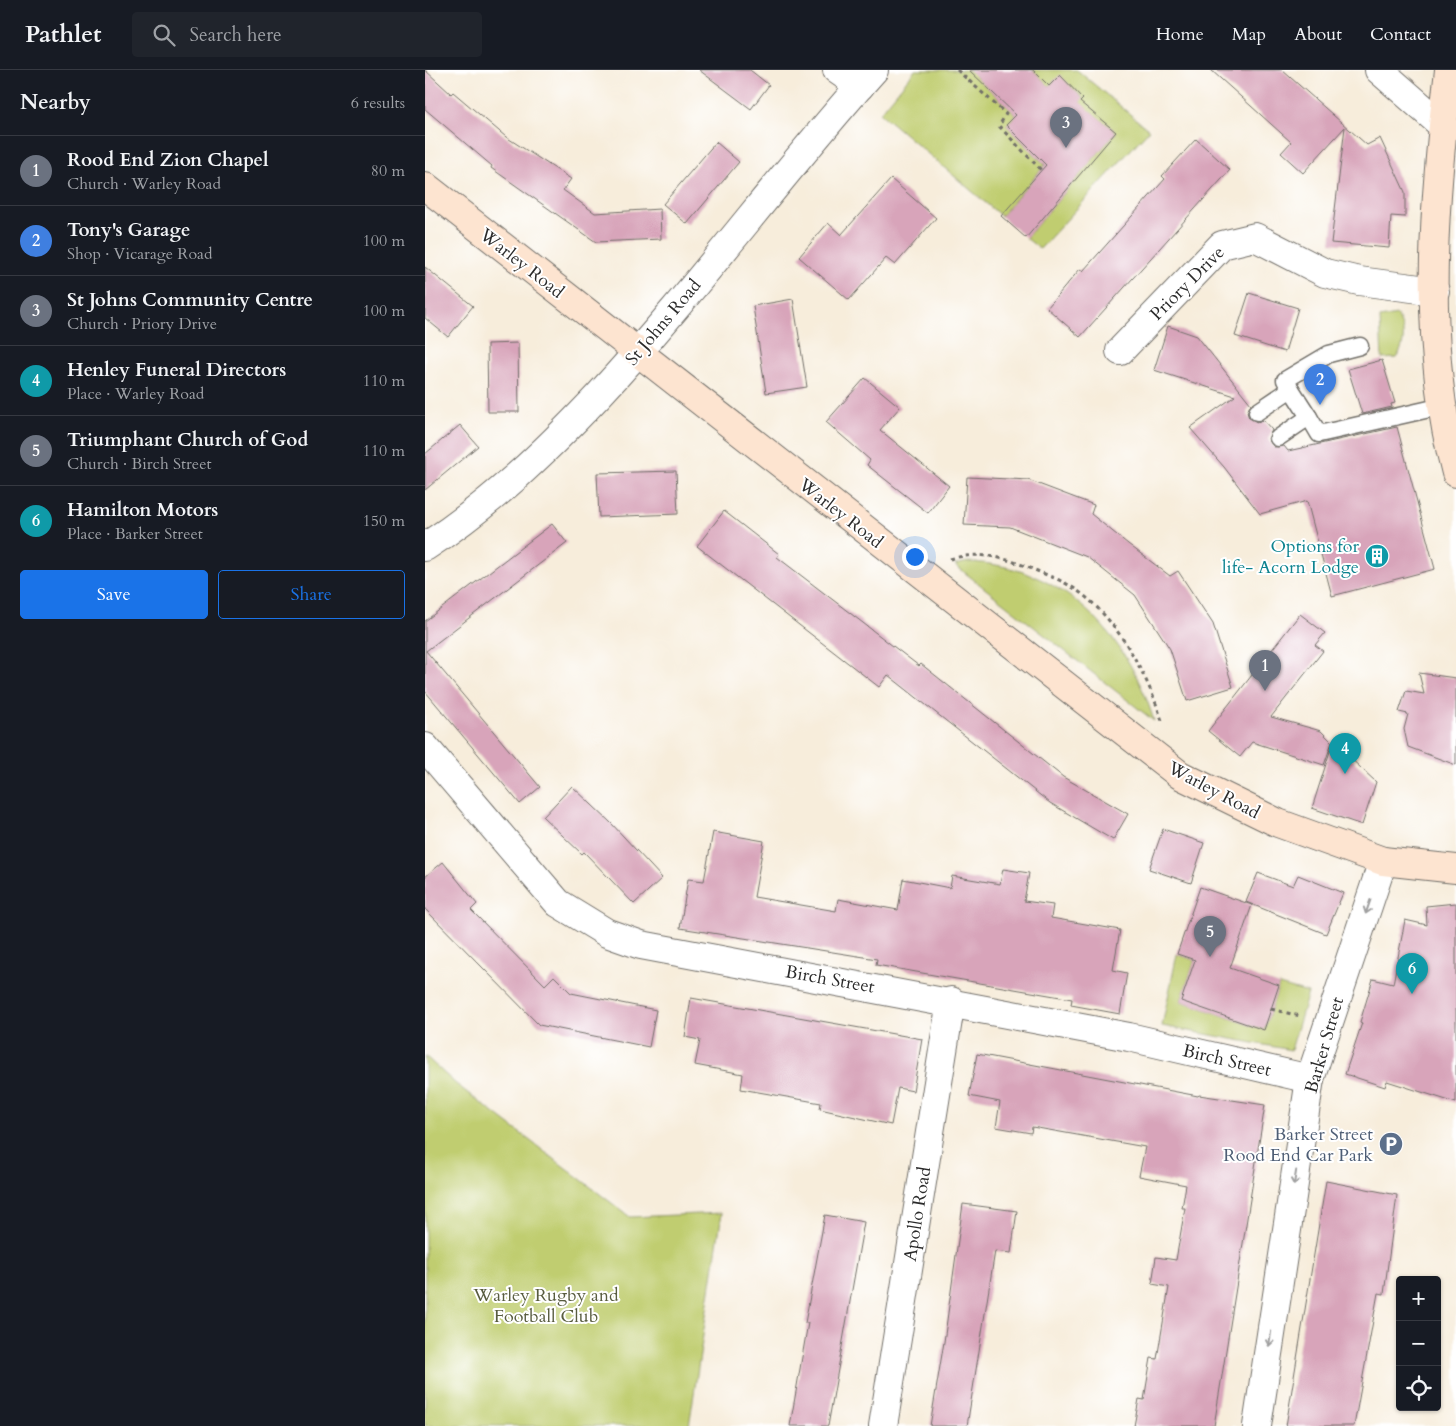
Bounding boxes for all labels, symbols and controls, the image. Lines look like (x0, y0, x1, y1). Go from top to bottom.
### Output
search box (132, 12, 482, 57)
text: Pathlet (25, 18, 102, 51)
icon: search (150, 21, 178, 49)
text: Search here (190, 22, 282, 48)
text: Home (1156, 22, 1204, 47)
text: Map (1232, 22, 1266, 47)
text: About (1294, 22, 1342, 47)
text: Contact (1370, 22, 1431, 47)
text: Nearby (20, 88, 91, 117)
text: 6 results (351, 92, 405, 114)
pin: 3 (1050, 107, 1082, 148)
text: Rood End Zion Chapel (67, 147, 268, 173)
text: 1 (32, 160, 40, 182)
text: 80 m (371, 160, 405, 182)
text: Church · Warley Road (67, 173, 221, 195)
text: Tony's Garage (67, 217, 190, 243)
street label: Warley Road (473, 222, 569, 305)
text: 2 (32, 230, 40, 252)
text: 100 m (363, 230, 405, 252)
street label: Priory Drive (1144, 240, 1230, 326)
text: Shop · Vicarage Road (67, 243, 213, 265)
street label: St Johns Road (620, 273, 707, 371)
text: St Johns Community Centre (67, 287, 313, 313)
text: 3 (32, 300, 40, 322)
text: 100 m (363, 300, 405, 322)
text: Church · Priory Drive (67, 313, 217, 335)
text: Henley Funeral Directors (67, 357, 286, 383)
pin: 2 (1304, 364, 1336, 405)
text: 4 (32, 370, 40, 392)
text: 110 m (363, 370, 405, 392)
text: Place · Warley Road (67, 383, 204, 405)
text: Triumphant Church of God (67, 427, 308, 453)
text: 5 (32, 440, 40, 462)
text: 110 m (363, 440, 405, 462)
text: Church · Birch Street (67, 453, 211, 475)
street label: Warley Road (792, 472, 888, 555)
text: Hamilton Motors (67, 497, 218, 523)
text: 6 (32, 510, 40, 532)
text: 150 m (363, 510, 405, 532)
text: Place · Barker Street (67, 523, 203, 545)
place label: Options for life- Acorn Lodge (1222, 534, 1359, 580)
building icon: Options for life- Acorn Lodge (1364, 543, 1390, 569)
your location (902, 544, 928, 570)
button: Save (20, 570, 208, 619)
button: Share (218, 570, 405, 619)
pin: 1 (1249, 650, 1281, 691)
pin: 4 (1329, 733, 1361, 774)
street label: Warley Road (1162, 755, 1265, 825)
one-way arrow (1362, 898, 1372, 914)
pin: 5 (1194, 916, 1226, 957)
pin: 6 (1396, 953, 1428, 994)
street label: Birch Street (783, 959, 877, 1000)
street label: Barker Street (1299, 994, 1350, 1096)
street label: Birch Street (1180, 1038, 1274, 1083)
place label: Barker Street Rood End Car Park (1223, 1122, 1373, 1168)
parking icon: Barker Street Rood End Car Park (1378, 1131, 1404, 1157)
street label: Apollo Road (898, 1165, 937, 1263)
one-way arrow (1290, 1170, 1300, 1186)
map controls (1396, 1276, 1441, 1411)
button: + (1396, 1276, 1441, 1321)
park label: Warley Rugby and Football Club (472, 1283, 619, 1329)
button: − (1396, 1321, 1441, 1366)
one-way arrow (1265, 1330, 1275, 1346)
button: locate (1396, 1366, 1441, 1411)

